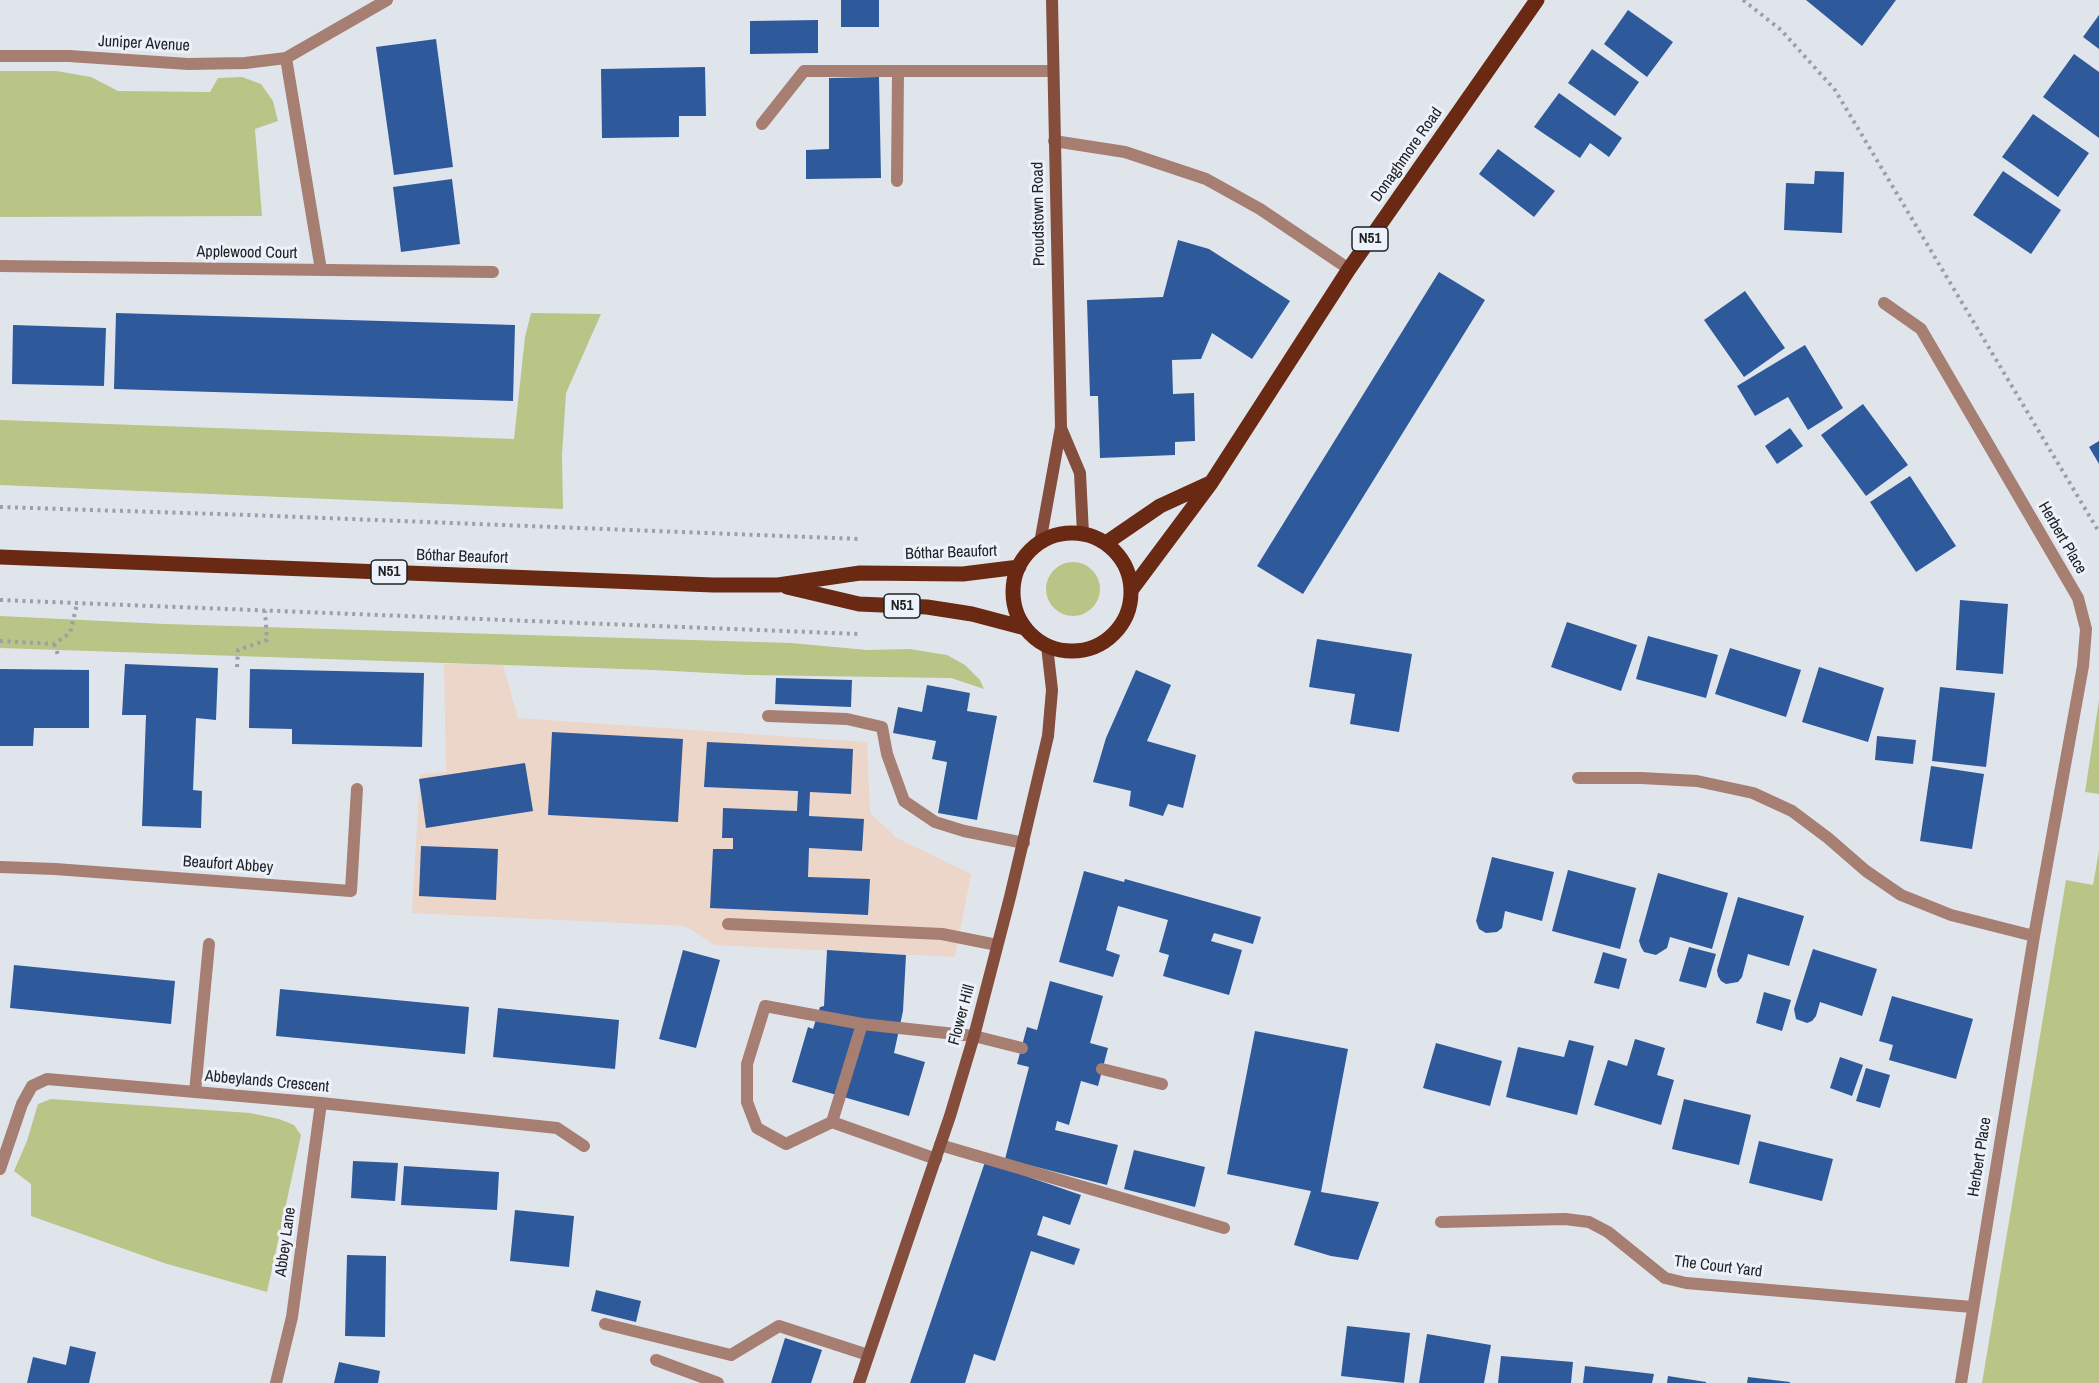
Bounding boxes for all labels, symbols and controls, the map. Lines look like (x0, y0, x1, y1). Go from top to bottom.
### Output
street label: Juniper Avenue (98, 32, 190, 56)
street label: Donaghmore Road (1367, 104, 1447, 206)
street label: Proudstown Road (1028, 162, 1050, 266)
road number: N51 (1352, 227, 1388, 251)
street label: Applewood Court (197, 243, 297, 263)
street label: Herbert Place (2034, 498, 2090, 578)
street label: Bóthar Beaufort (905, 542, 997, 564)
street label: Bóthar Beaufort (416, 546, 508, 568)
road number: N51 (371, 560, 407, 584)
road number: N51 (884, 594, 920, 618)
street label: Beaufort Abbey (182, 852, 274, 878)
street label: Flower Hill (945, 983, 979, 1047)
street label: Abbeylands Crescent (204, 1067, 330, 1097)
street label: Herbert Place (1964, 1116, 1996, 1198)
street label: Abbey Lane (272, 1206, 300, 1278)
street label: The Court Yard (1673, 1252, 1763, 1282)

